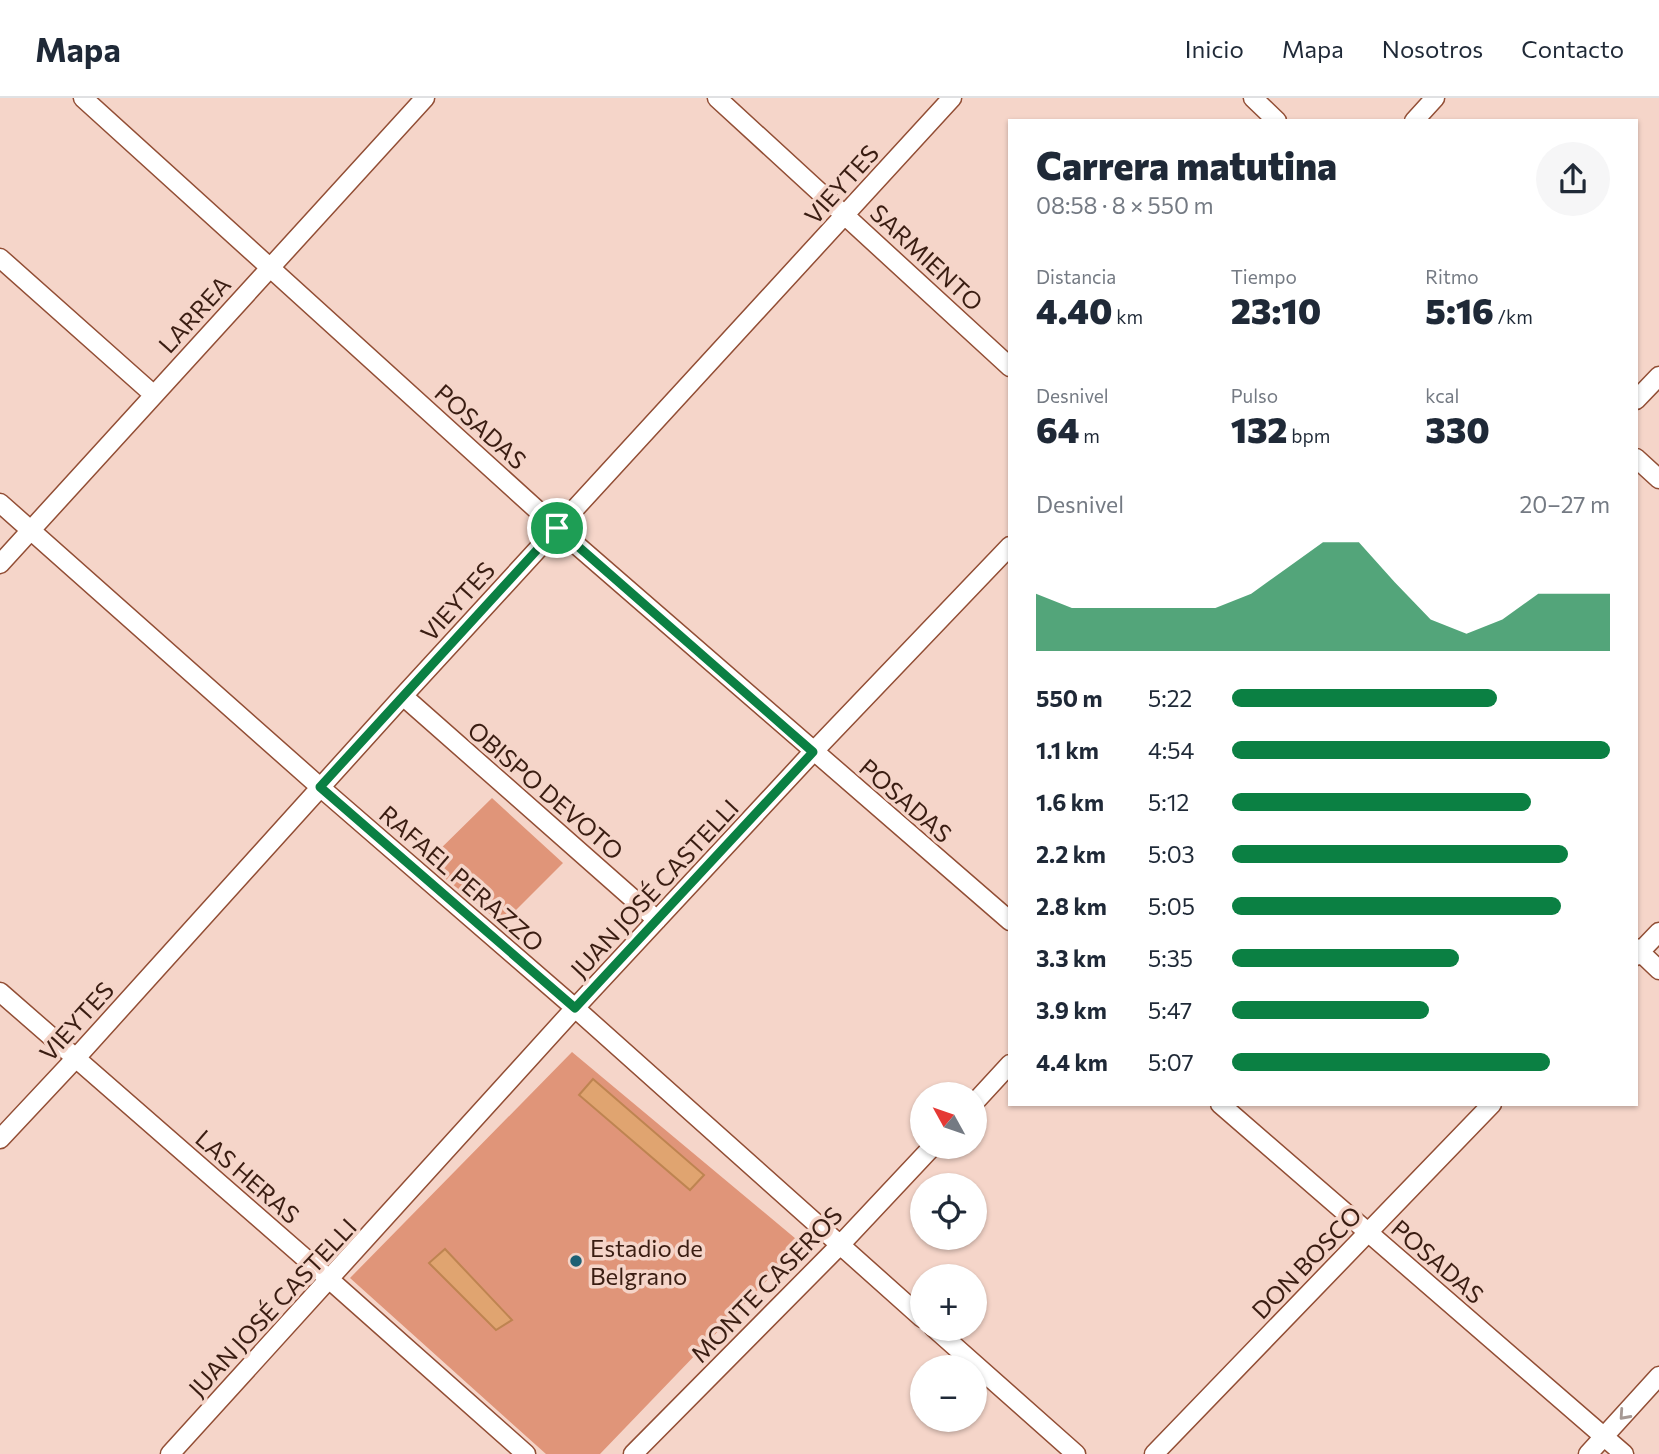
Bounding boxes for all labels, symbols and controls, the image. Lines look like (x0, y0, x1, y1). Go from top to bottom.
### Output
text: Mapa (35, 28, 121, 69)
text: Inicio (1185, 34, 1244, 63)
text: Mapa (1282, 34, 1344, 63)
text: Nosotros (1382, 34, 1483, 63)
text: Contacto (1521, 34, 1624, 63)
street label: VIEYTES (798, 138, 884, 230)
text: Carrera matutina (1036, 141, 1337, 188)
button: share (1536, 142, 1610, 216)
text: 08:58 · 8 × 550 m (1036, 191, 1214, 219)
street label: SARMIENTO (865, 198, 989, 316)
text: Distancia (1036, 265, 1116, 288)
text: Tiempo (1231, 265, 1297, 288)
text: Ritmo (1425, 265, 1479, 288)
street label: LARREA (152, 270, 236, 358)
text: 4.40 (1036, 288, 1113, 331)
text: 23:10 (1231, 288, 1321, 331)
text: 5:16 (1425, 288, 1494, 331)
text: km (1113, 305, 1143, 328)
text: /km (1494, 305, 1533, 328)
street label: POSADAS (429, 377, 533, 475)
text: Desnivel (1036, 384, 1109, 407)
text: Pulso (1231, 384, 1278, 407)
text: kcal (1425, 384, 1459, 407)
text: 64 (1036, 407, 1080, 450)
text: 132 (1231, 407, 1288, 450)
text: 330 (1425, 407, 1490, 450)
text: m (1080, 424, 1100, 447)
text: bpm (1288, 424, 1330, 447)
text: Desnivel (1036, 490, 1124, 518)
text: 20–27 m (1519, 490, 1610, 518)
pin (527, 498, 587, 558)
icon: arrive (538, 509, 576, 547)
street label: VIEYTES (414, 555, 500, 647)
text: 550 m (1036, 684, 1103, 712)
text: 5:22 (1148, 684, 1192, 712)
street label: OBISPO DEVOTO (462, 715, 630, 865)
text: 1.1 km (1036, 736, 1099, 764)
text: 4:54 (1148, 736, 1194, 764)
street label: POSADAS (854, 752, 958, 848)
text: 1.6 km (1036, 788, 1104, 816)
text: 5:12 (1148, 788, 1189, 816)
street label: JUAN JOSÉ CASTELLI (564, 793, 744, 983)
street label: RAFAEL PERAZZO (374, 799, 550, 957)
text: 2.2 km (1036, 840, 1106, 868)
text: 5:03 (1148, 840, 1195, 868)
text: 2.8 km (1036, 892, 1107, 920)
text: 5:05 (1148, 892, 1195, 920)
text: 3.3 km (1036, 944, 1106, 972)
text: 5:35 (1148, 944, 1193, 972)
street label: VIEYTES (33, 975, 119, 1067)
text: 3.9 km (1036, 996, 1107, 1024)
text: 5:47 (1148, 996, 1192, 1024)
text: 4.4 km (1036, 1048, 1108, 1076)
text: 5:07 (1148, 1048, 1194, 1076)
north arrow (910, 1082, 987, 1158)
map controls (910, 1082, 987, 1432)
street label: LAS HERAS (190, 1123, 306, 1229)
button: locate (910, 1173, 987, 1250)
street label: MONTE CASEROS (684, 1200, 848, 1368)
street label: DON BOSCO (1245, 1200, 1367, 1324)
street label: JUAN JOSÉ CASTELLI (182, 1212, 362, 1402)
street label: POSADAS (1386, 1213, 1490, 1309)
place label: Estadio de Belgrano (590, 1233, 703, 1290)
marker: Estadio de Belgrano (568, 1253, 584, 1269)
button: + (910, 1264, 987, 1341)
button: − (910, 1355, 987, 1432)
one-way arrow (1620, 1407, 1632, 1420)

